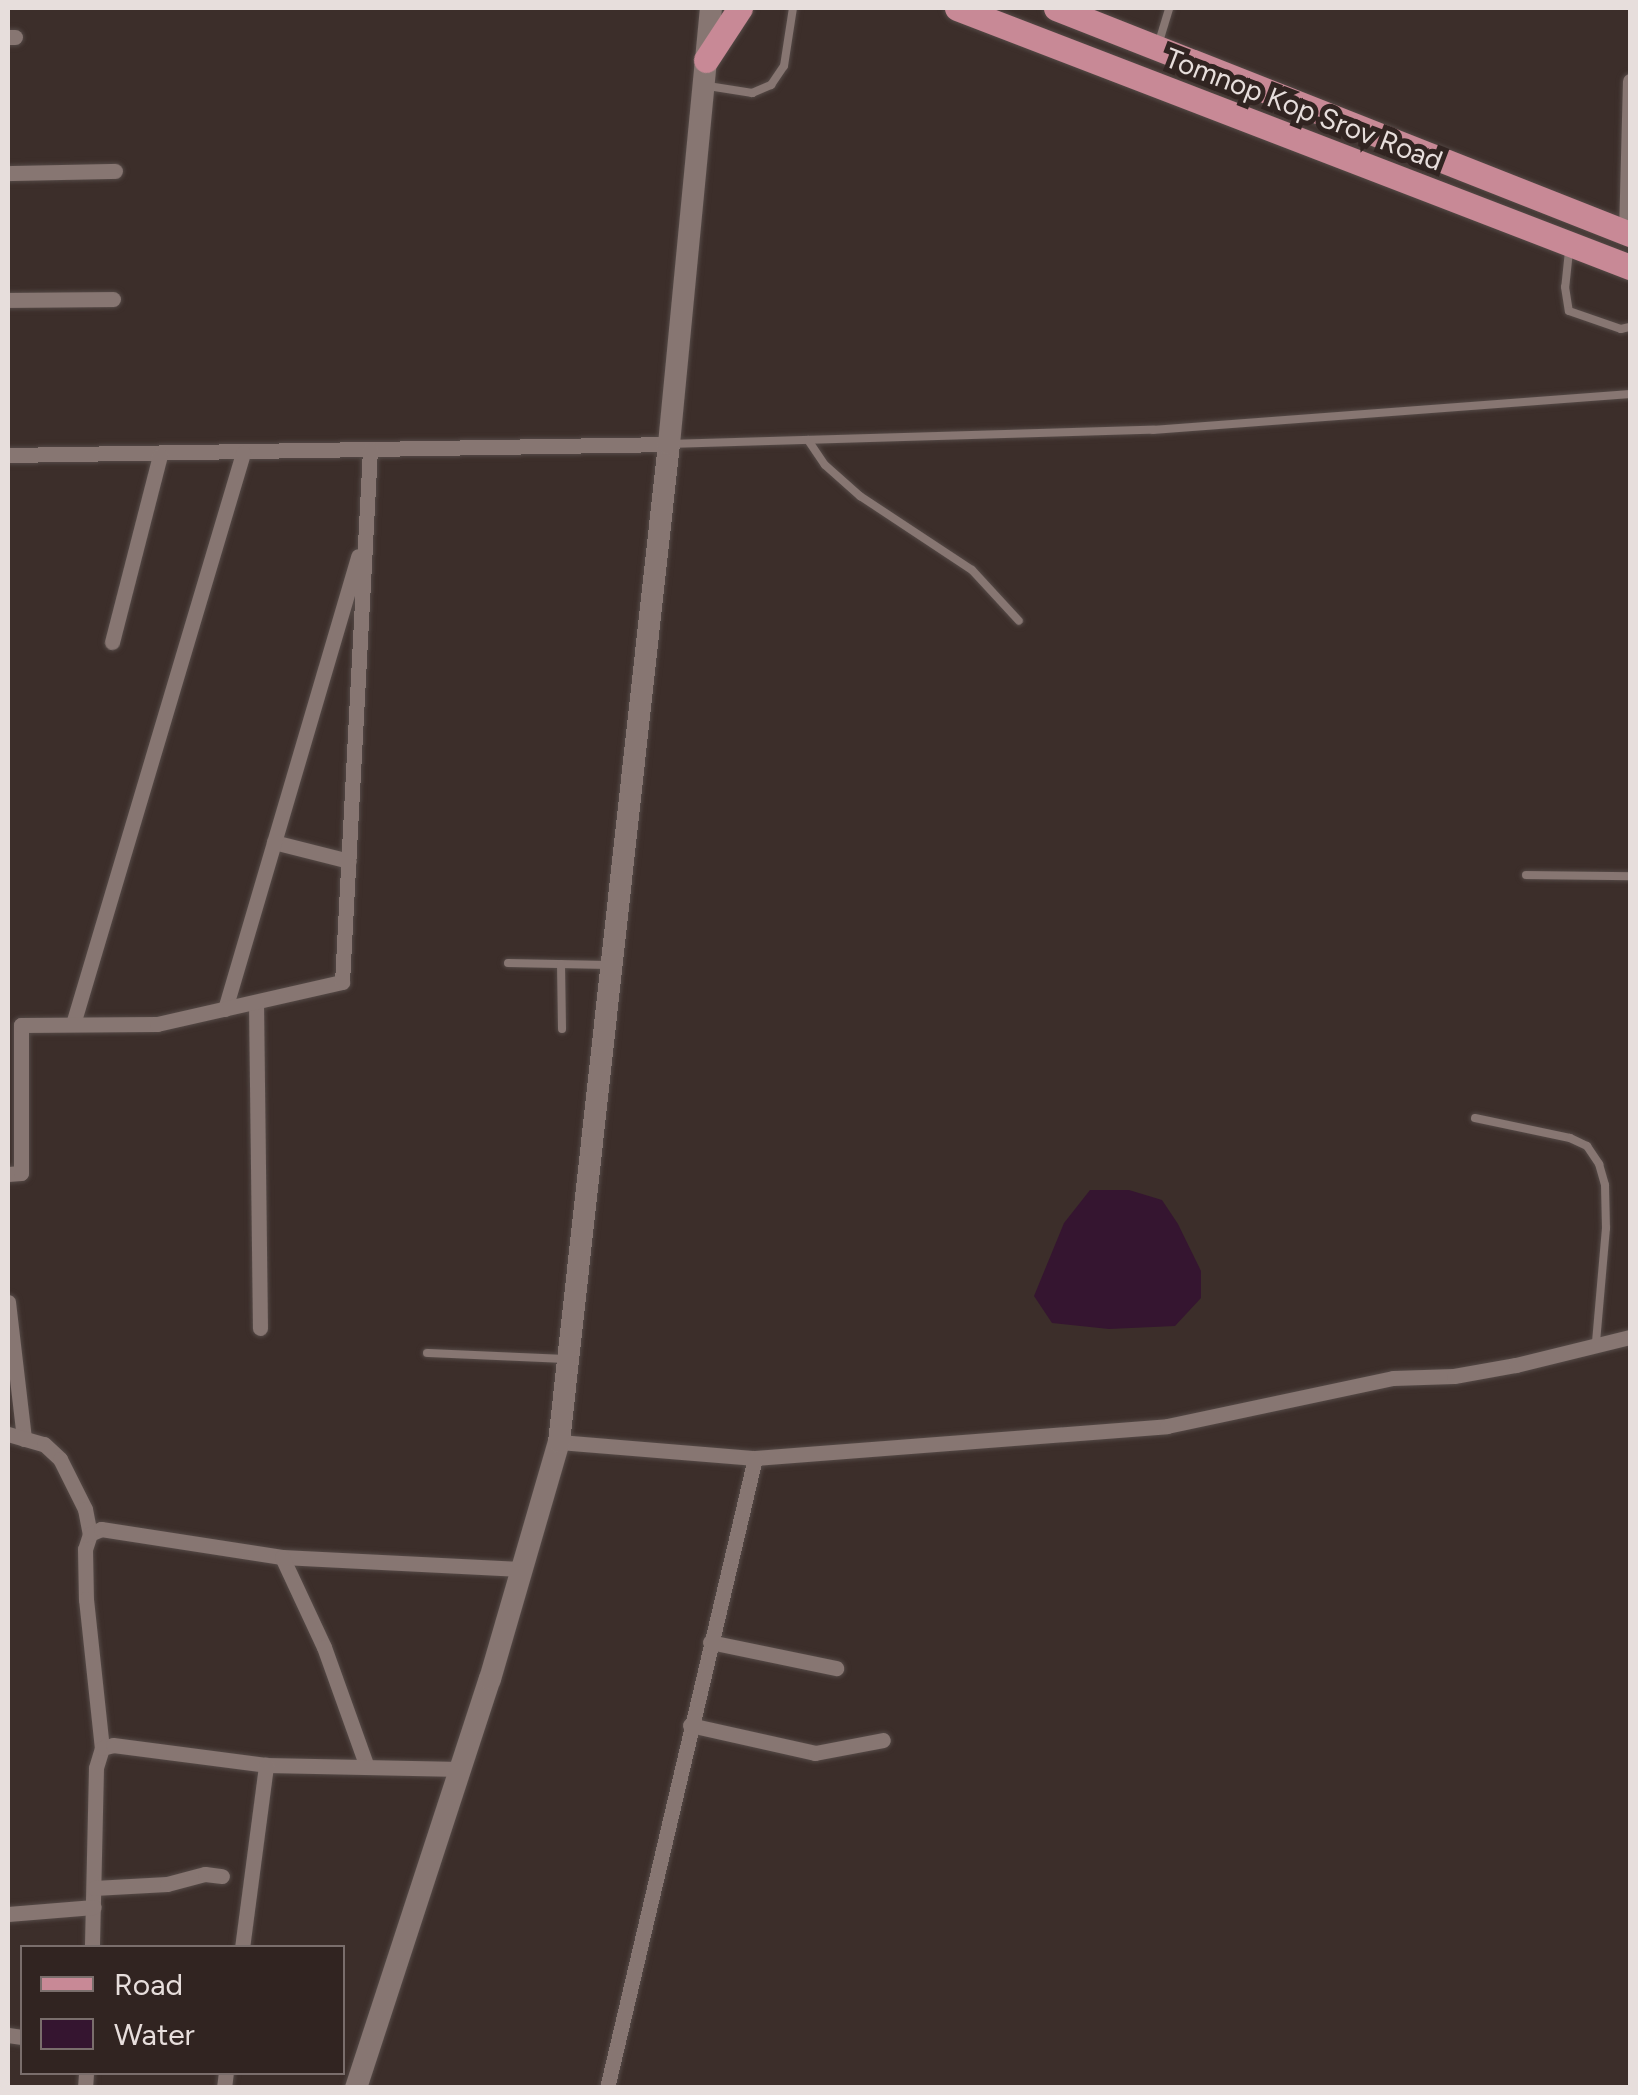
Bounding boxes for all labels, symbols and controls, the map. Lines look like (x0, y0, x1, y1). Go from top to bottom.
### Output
street label: Tomnop Kop Srov Road (1161, 41, 1447, 177)
legend (20, 1945, 345, 2075)
text: Road (114, 1966, 183, 2003)
text: Water (114, 2016, 195, 2053)

